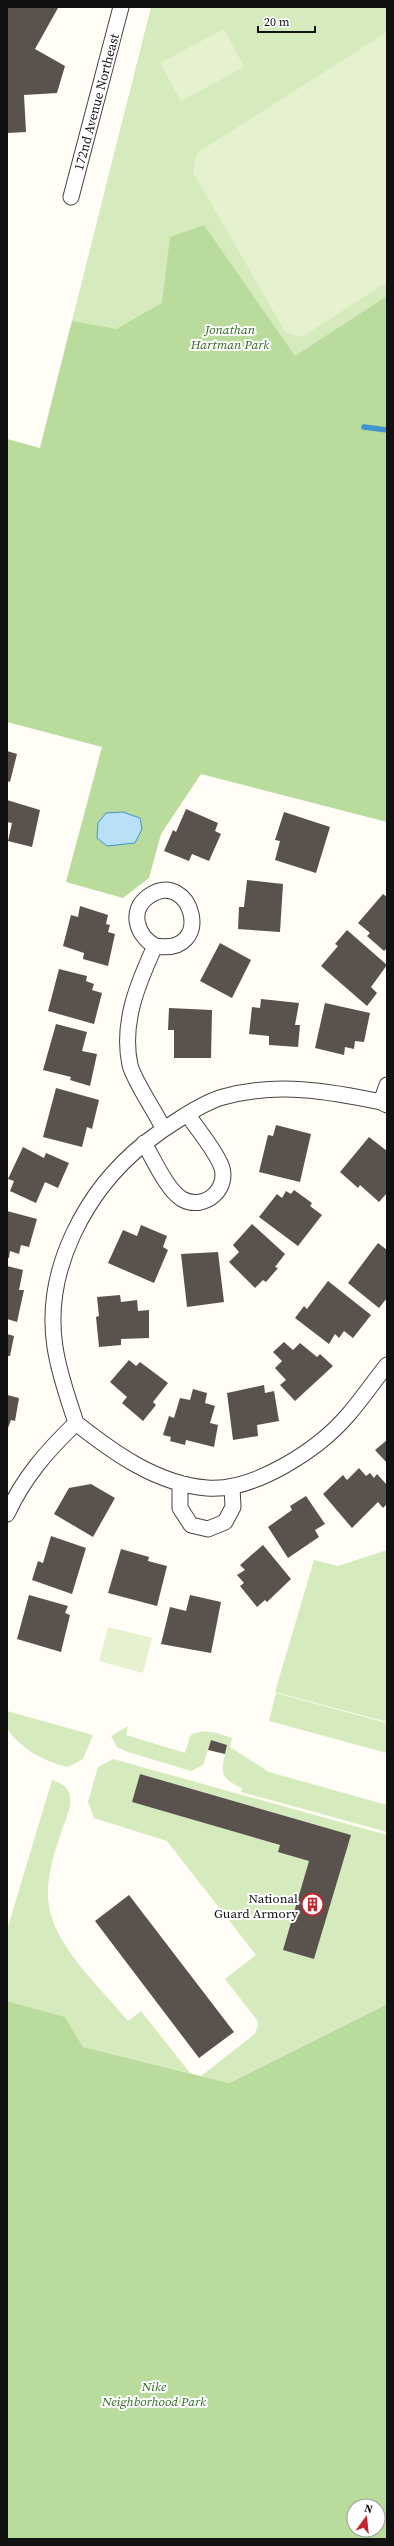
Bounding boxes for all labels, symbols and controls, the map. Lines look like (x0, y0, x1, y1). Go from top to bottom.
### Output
scale bar (258, 8, 315, 34)
text: 20 m (264, 14, 290, 30)
street label: 172nd Avenue Northeast (70, 31, 123, 172)
park label: Jonathan Hartman Park (190, 321, 270, 353)
place label: National Guard Armory (214, 1890, 298, 1922)
building icon: National Guard Armory (300, 1892, 326, 1918)
park label: Nike Neighborhood Park (101, 2378, 207, 2410)
north arrow (346, 2498, 386, 2538)
text: N (363, 2501, 374, 2517)

